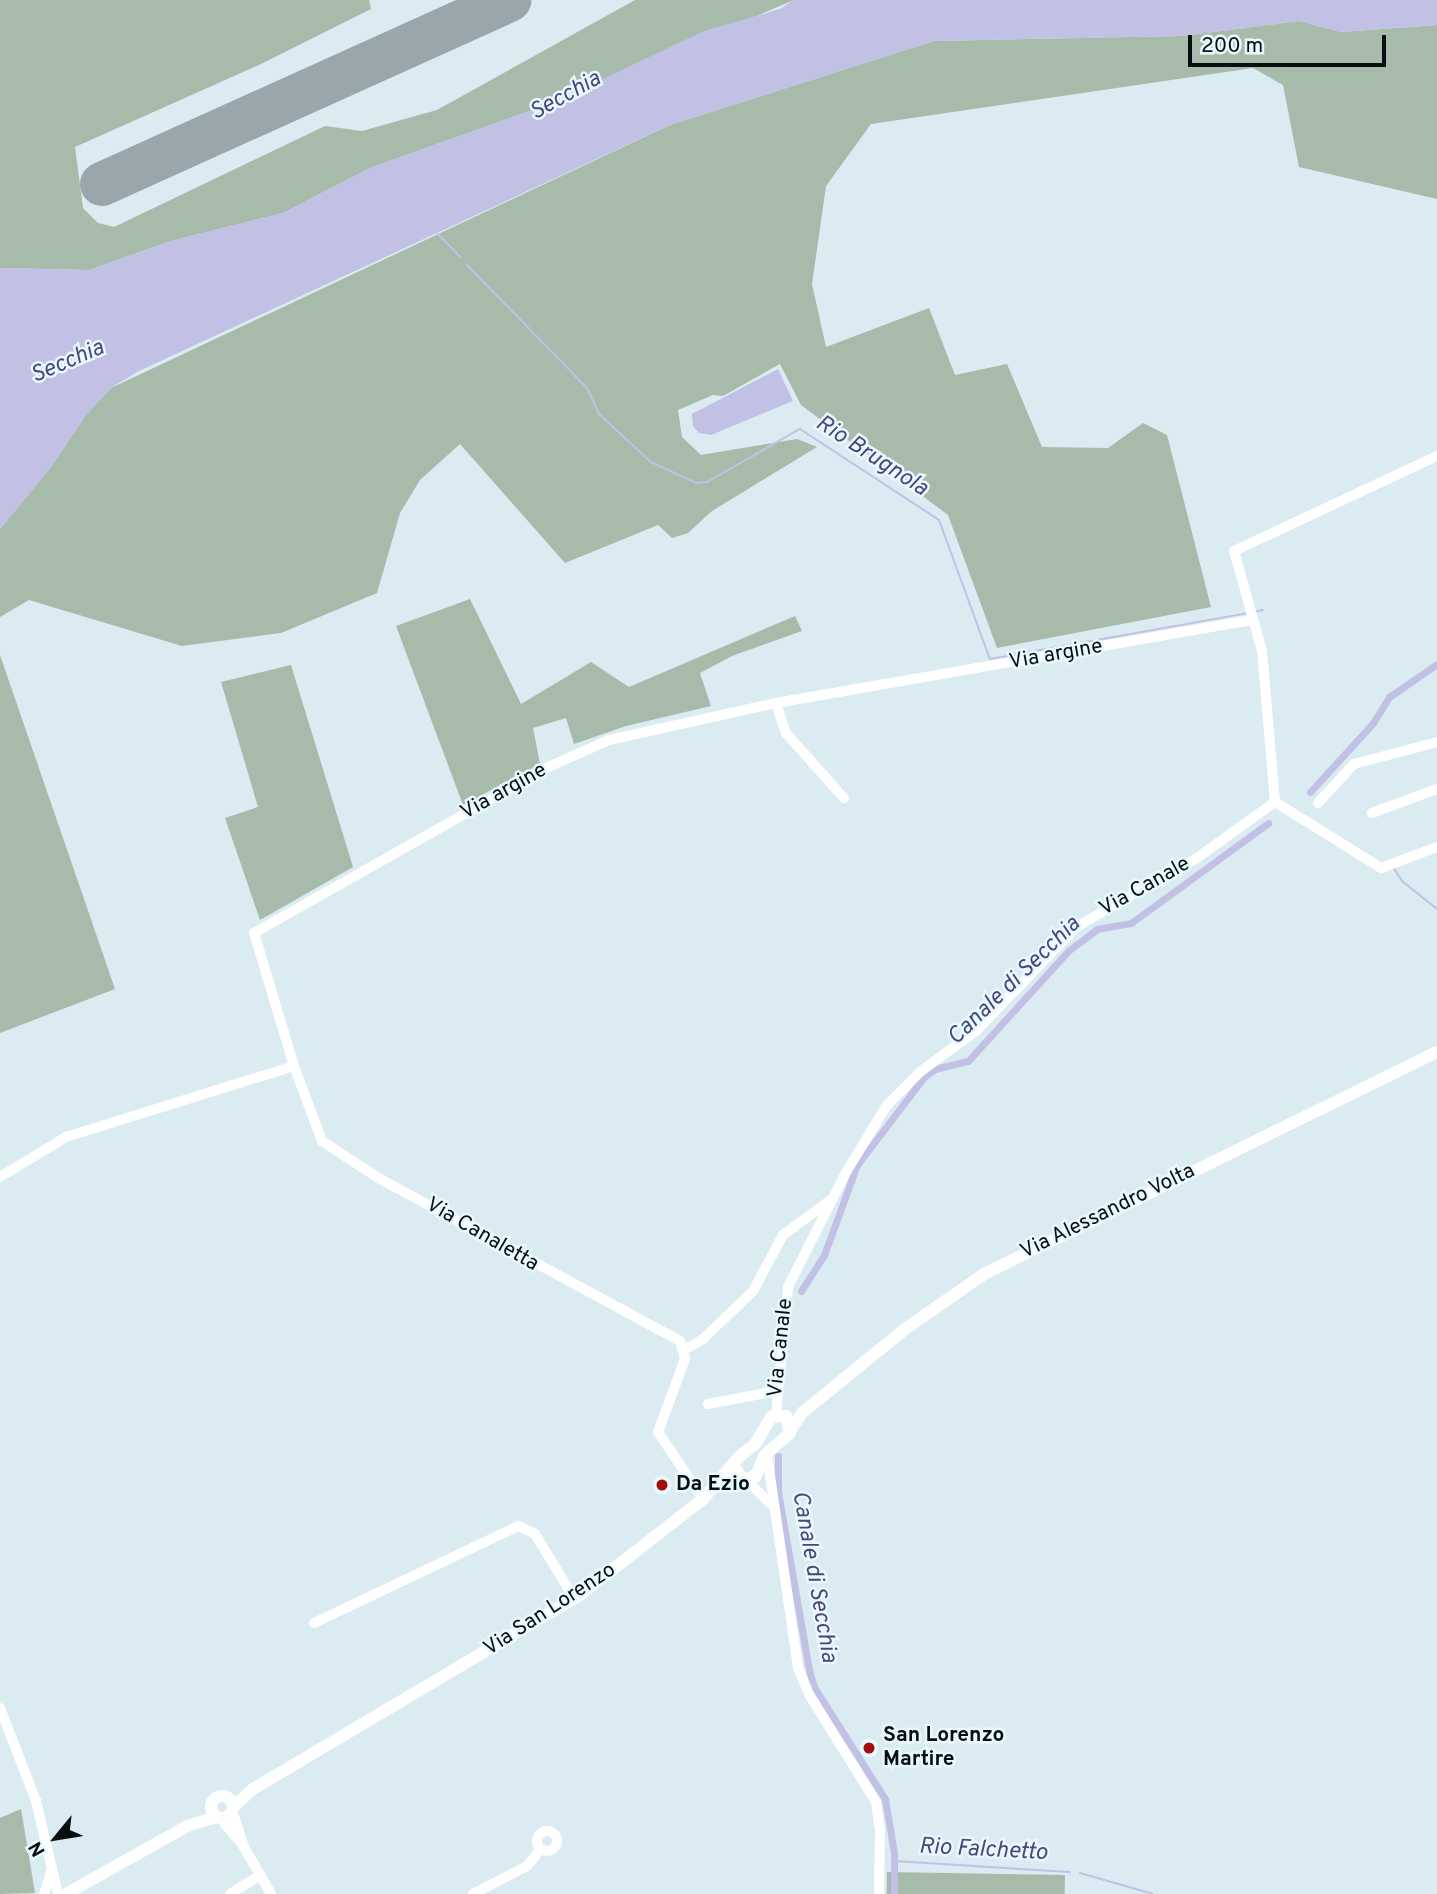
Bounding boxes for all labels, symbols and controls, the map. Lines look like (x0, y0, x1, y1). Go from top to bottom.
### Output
scale bar (1192, 21, 1390, 65)
text: 200 m (1201, 33, 1263, 60)
water label: Secchia (526, 66, 606, 128)
water label: Secchia (27, 335, 109, 391)
water label: Rio Brugnola (810, 410, 932, 504)
street label: Via argine (1007, 634, 1105, 676)
street label: Via argine (457, 758, 551, 826)
street label: Via Canale (1095, 852, 1195, 922)
water label: Canale di Secchia (943, 912, 1087, 1052)
street label: Via Alessandro Volta (1016, 1158, 1200, 1266)
street label: Via Canaletta (421, 1193, 543, 1277)
street label: Via Canale (763, 1297, 799, 1399)
place label: Da Ezio (676, 1472, 750, 1498)
marker: Da Ezio (654, 1477, 670, 1493)
water label: Canale di Secchia (784, 1489, 842, 1665)
street label: Via San Lorenzo (479, 1558, 621, 1662)
place label: San Lorenzo Martire (883, 1723, 1004, 1773)
marker: San Lorenzo Martire (861, 1740, 877, 1756)
north arrow (21, 1803, 91, 1873)
water label: Rio Falchetto (918, 1834, 1048, 1868)
text: N (24, 1837, 52, 1860)

